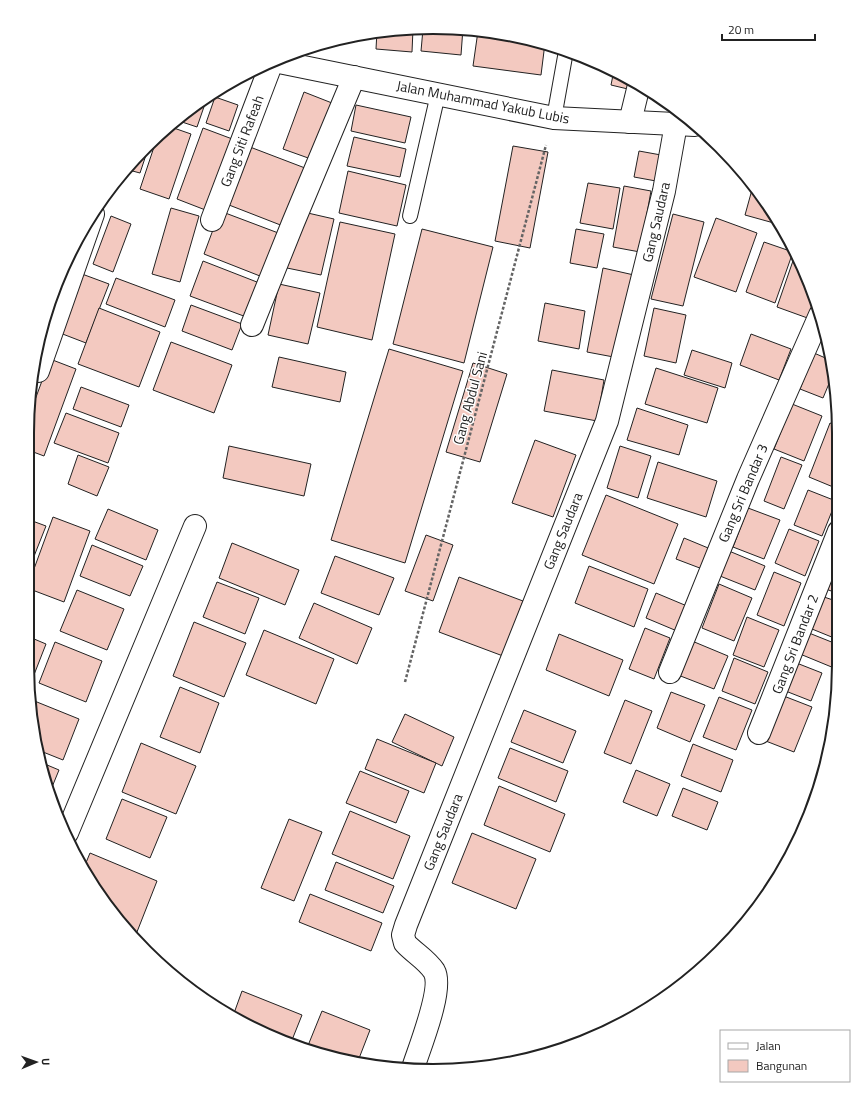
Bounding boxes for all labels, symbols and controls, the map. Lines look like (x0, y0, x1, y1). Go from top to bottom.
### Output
scale bar (722, 16, 815, 42)
text: 20 m (728, 20, 754, 39)
street label: Jalan Muhammad Yakub Lubis (395, 74, 571, 129)
street label: Gang Siti Rafeah (214, 92, 269, 190)
street label: Gang Saudara (636, 180, 675, 264)
street label: Gang Abdul Sani (447, 349, 492, 447)
street label: Gang Sri Bandar 3 (712, 440, 773, 545)
street label: Gang Saudara (537, 489, 588, 573)
street label: Gang Sri Bandar 2 (766, 591, 823, 697)
street label: Gang Saudara (417, 790, 468, 874)
legend (720, 1030, 850, 1082)
text: Jalan (756, 1036, 781, 1055)
north arrow (16, 1042, 56, 1082)
text: Bangunan (756, 1056, 807, 1075)
text: U (38, 1058, 54, 1066)

